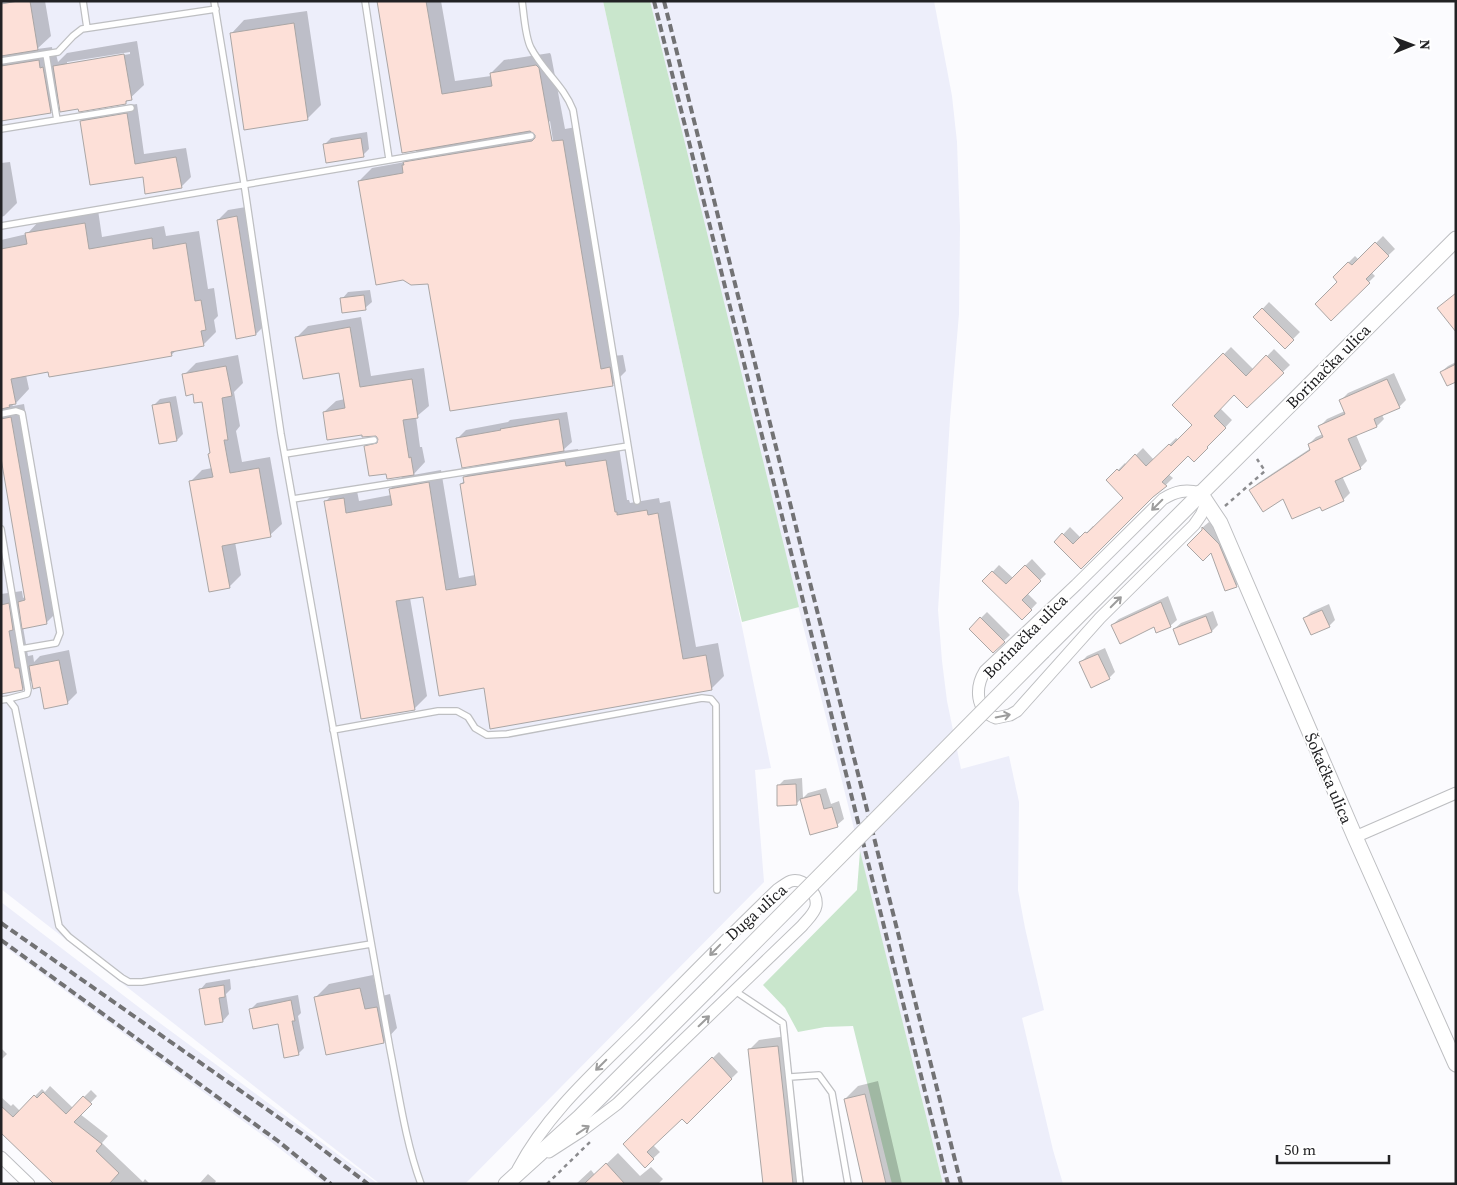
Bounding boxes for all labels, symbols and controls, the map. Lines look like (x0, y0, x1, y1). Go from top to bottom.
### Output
north arrow (1387, 20, 1437, 70)
text: N (1415, 39, 1435, 50)
street label: Borinačka ulica (1281, 318, 1376, 413)
one-way arrow (1150, 499, 1163, 511)
street label: Borinačka ulica (978, 588, 1073, 683)
one-way arrow (1110, 596, 1122, 608)
one-way arrow (995, 711, 1011, 720)
street label: Šokačka ulica (1300, 729, 1358, 828)
street label: Duga ulica (721, 878, 792, 945)
one-way arrow (710, 943, 722, 955)
one-way arrow (697, 1015, 710, 1027)
one-way arrow (595, 1059, 607, 1071)
one-way arrow (576, 1125, 590, 1135)
scale bar (1277, 1132, 1390, 1164)
text: 50 m (1284, 1139, 1316, 1160)

